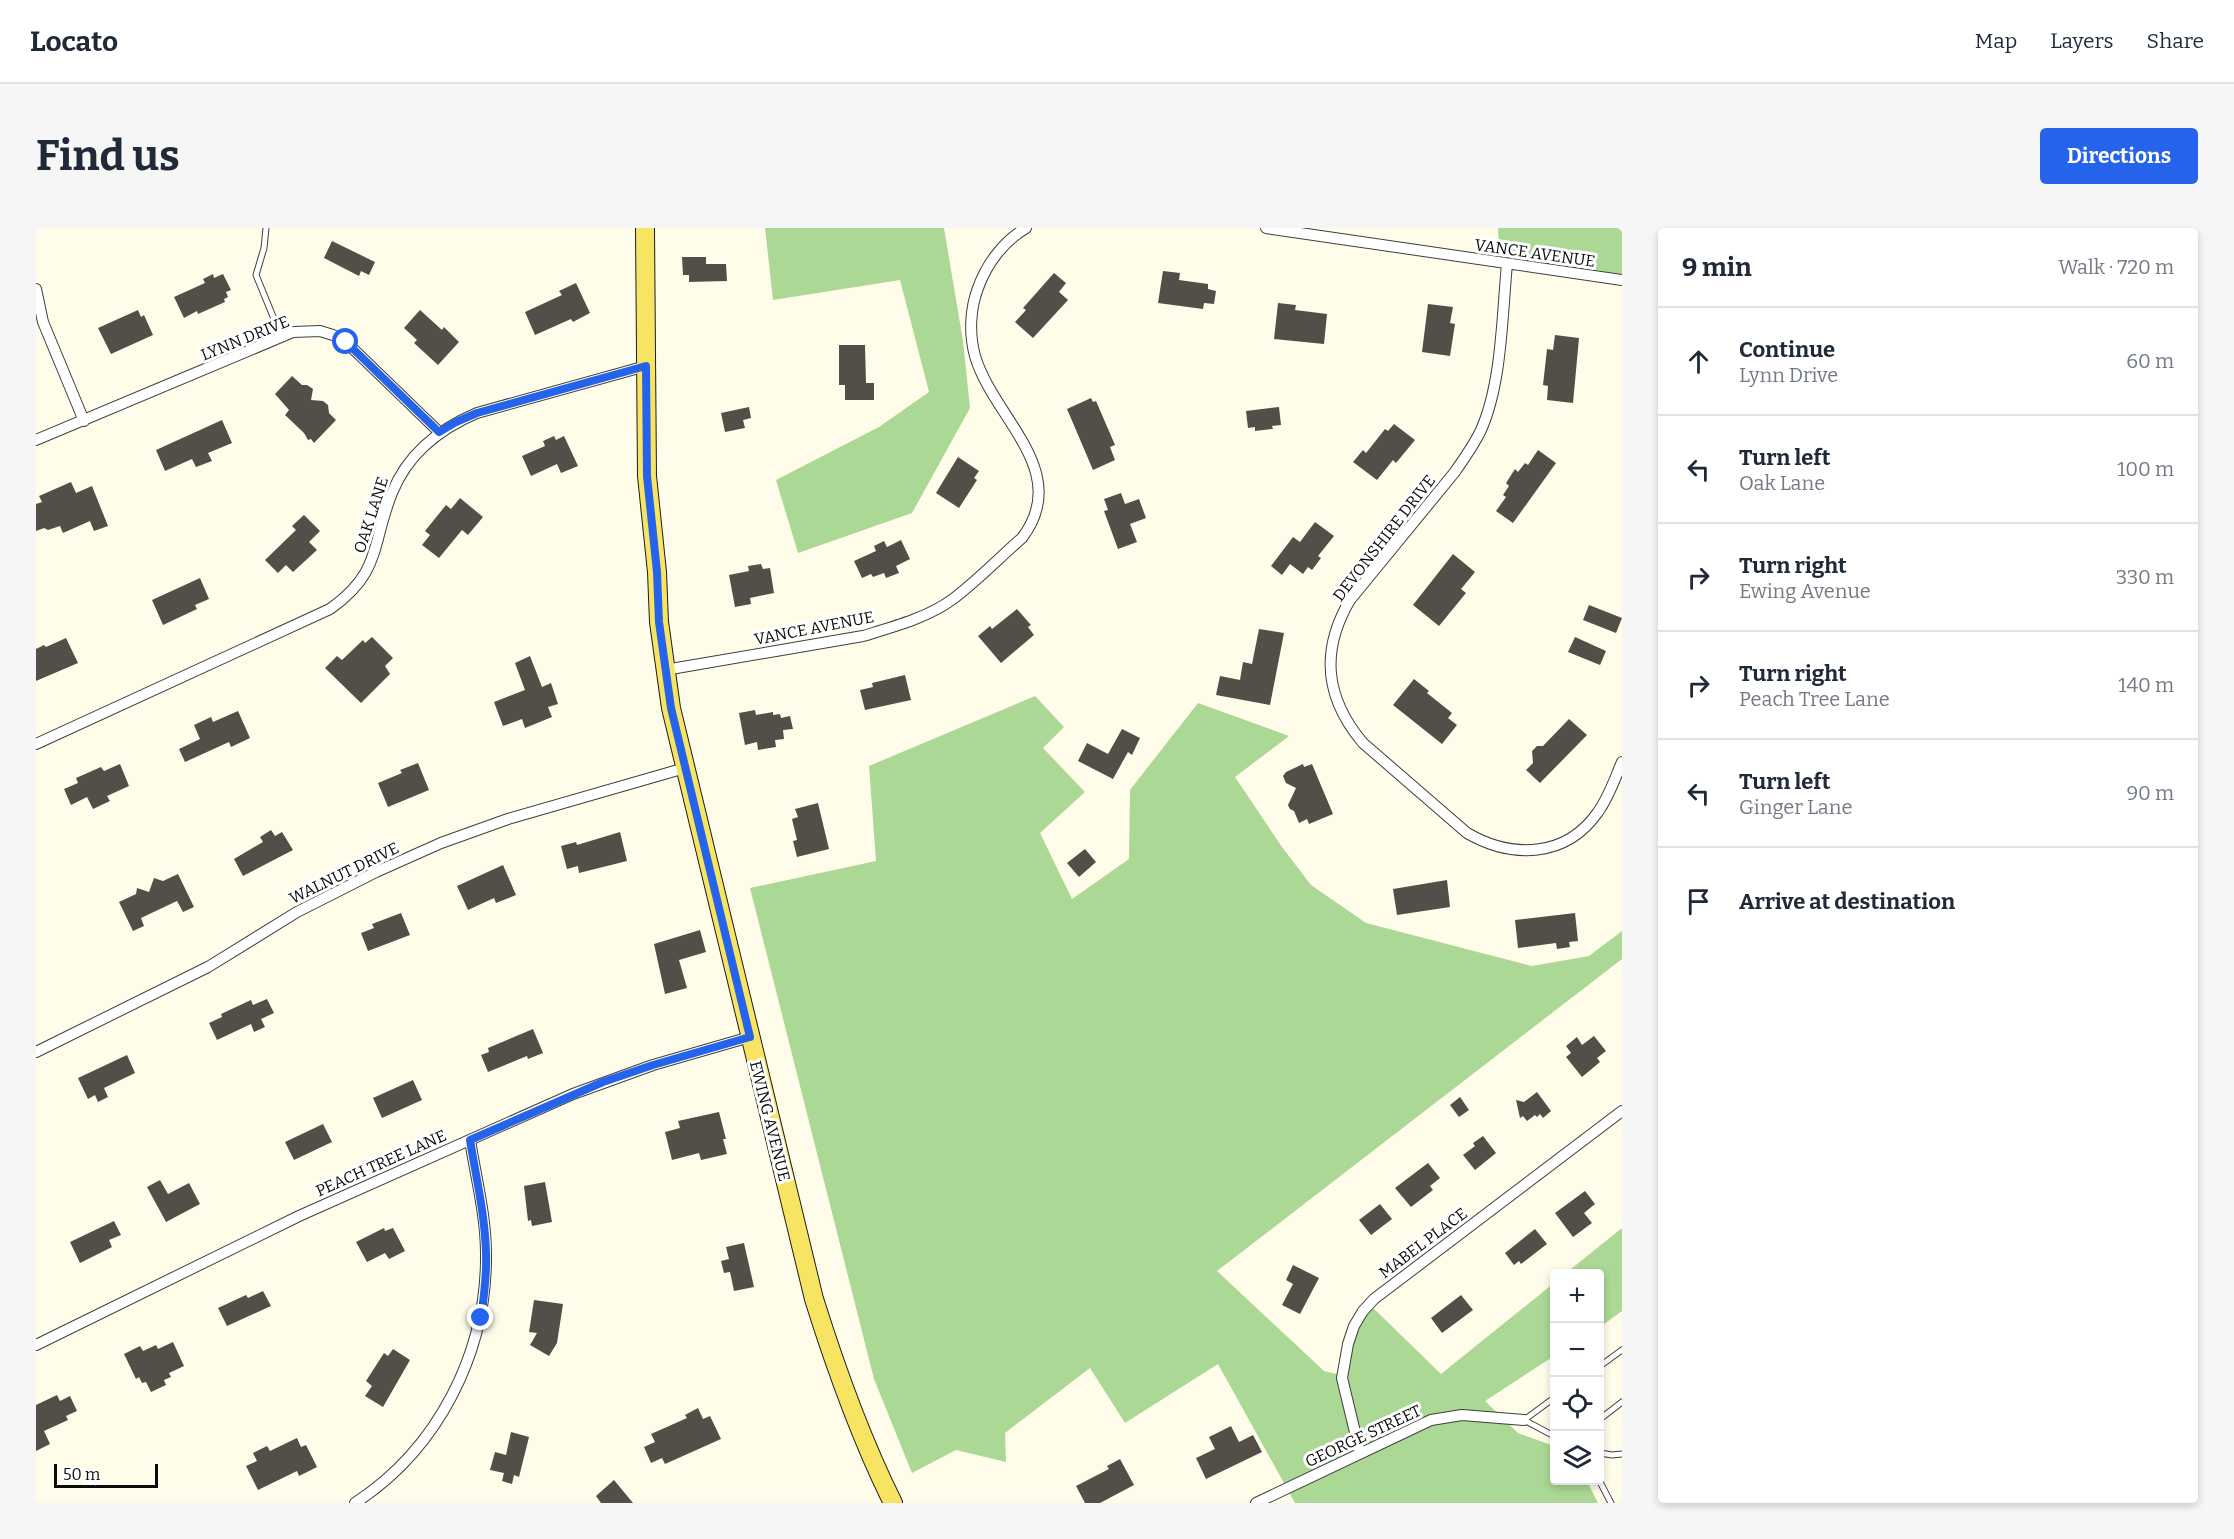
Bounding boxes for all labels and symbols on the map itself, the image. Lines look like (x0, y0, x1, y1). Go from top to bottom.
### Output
street label: VANCE AVENUE (1474, 235, 1596, 271)
street label: LYNN DRIVE (198, 312, 292, 364)
route start (332, 328, 358, 354)
street label: DEVONSHIRE DRIVE (1329, 471, 1439, 605)
street label: OAK LANE (350, 475, 392, 555)
street label: VANCE AVENUE (753, 607, 875, 649)
street label: WALNUT DRIVE (286, 838, 402, 908)
street label: EWING AVENUE (746, 1059, 794, 1183)
street label: PEACH TREE LANE (313, 1126, 449, 1200)
street label: MABEL PLACE (1375, 1204, 1471, 1282)
route end (467, 1304, 493, 1330)
street label: GEORGE STREET (1302, 1401, 1424, 1471)
scale bar (54, 1461, 158, 1488)

